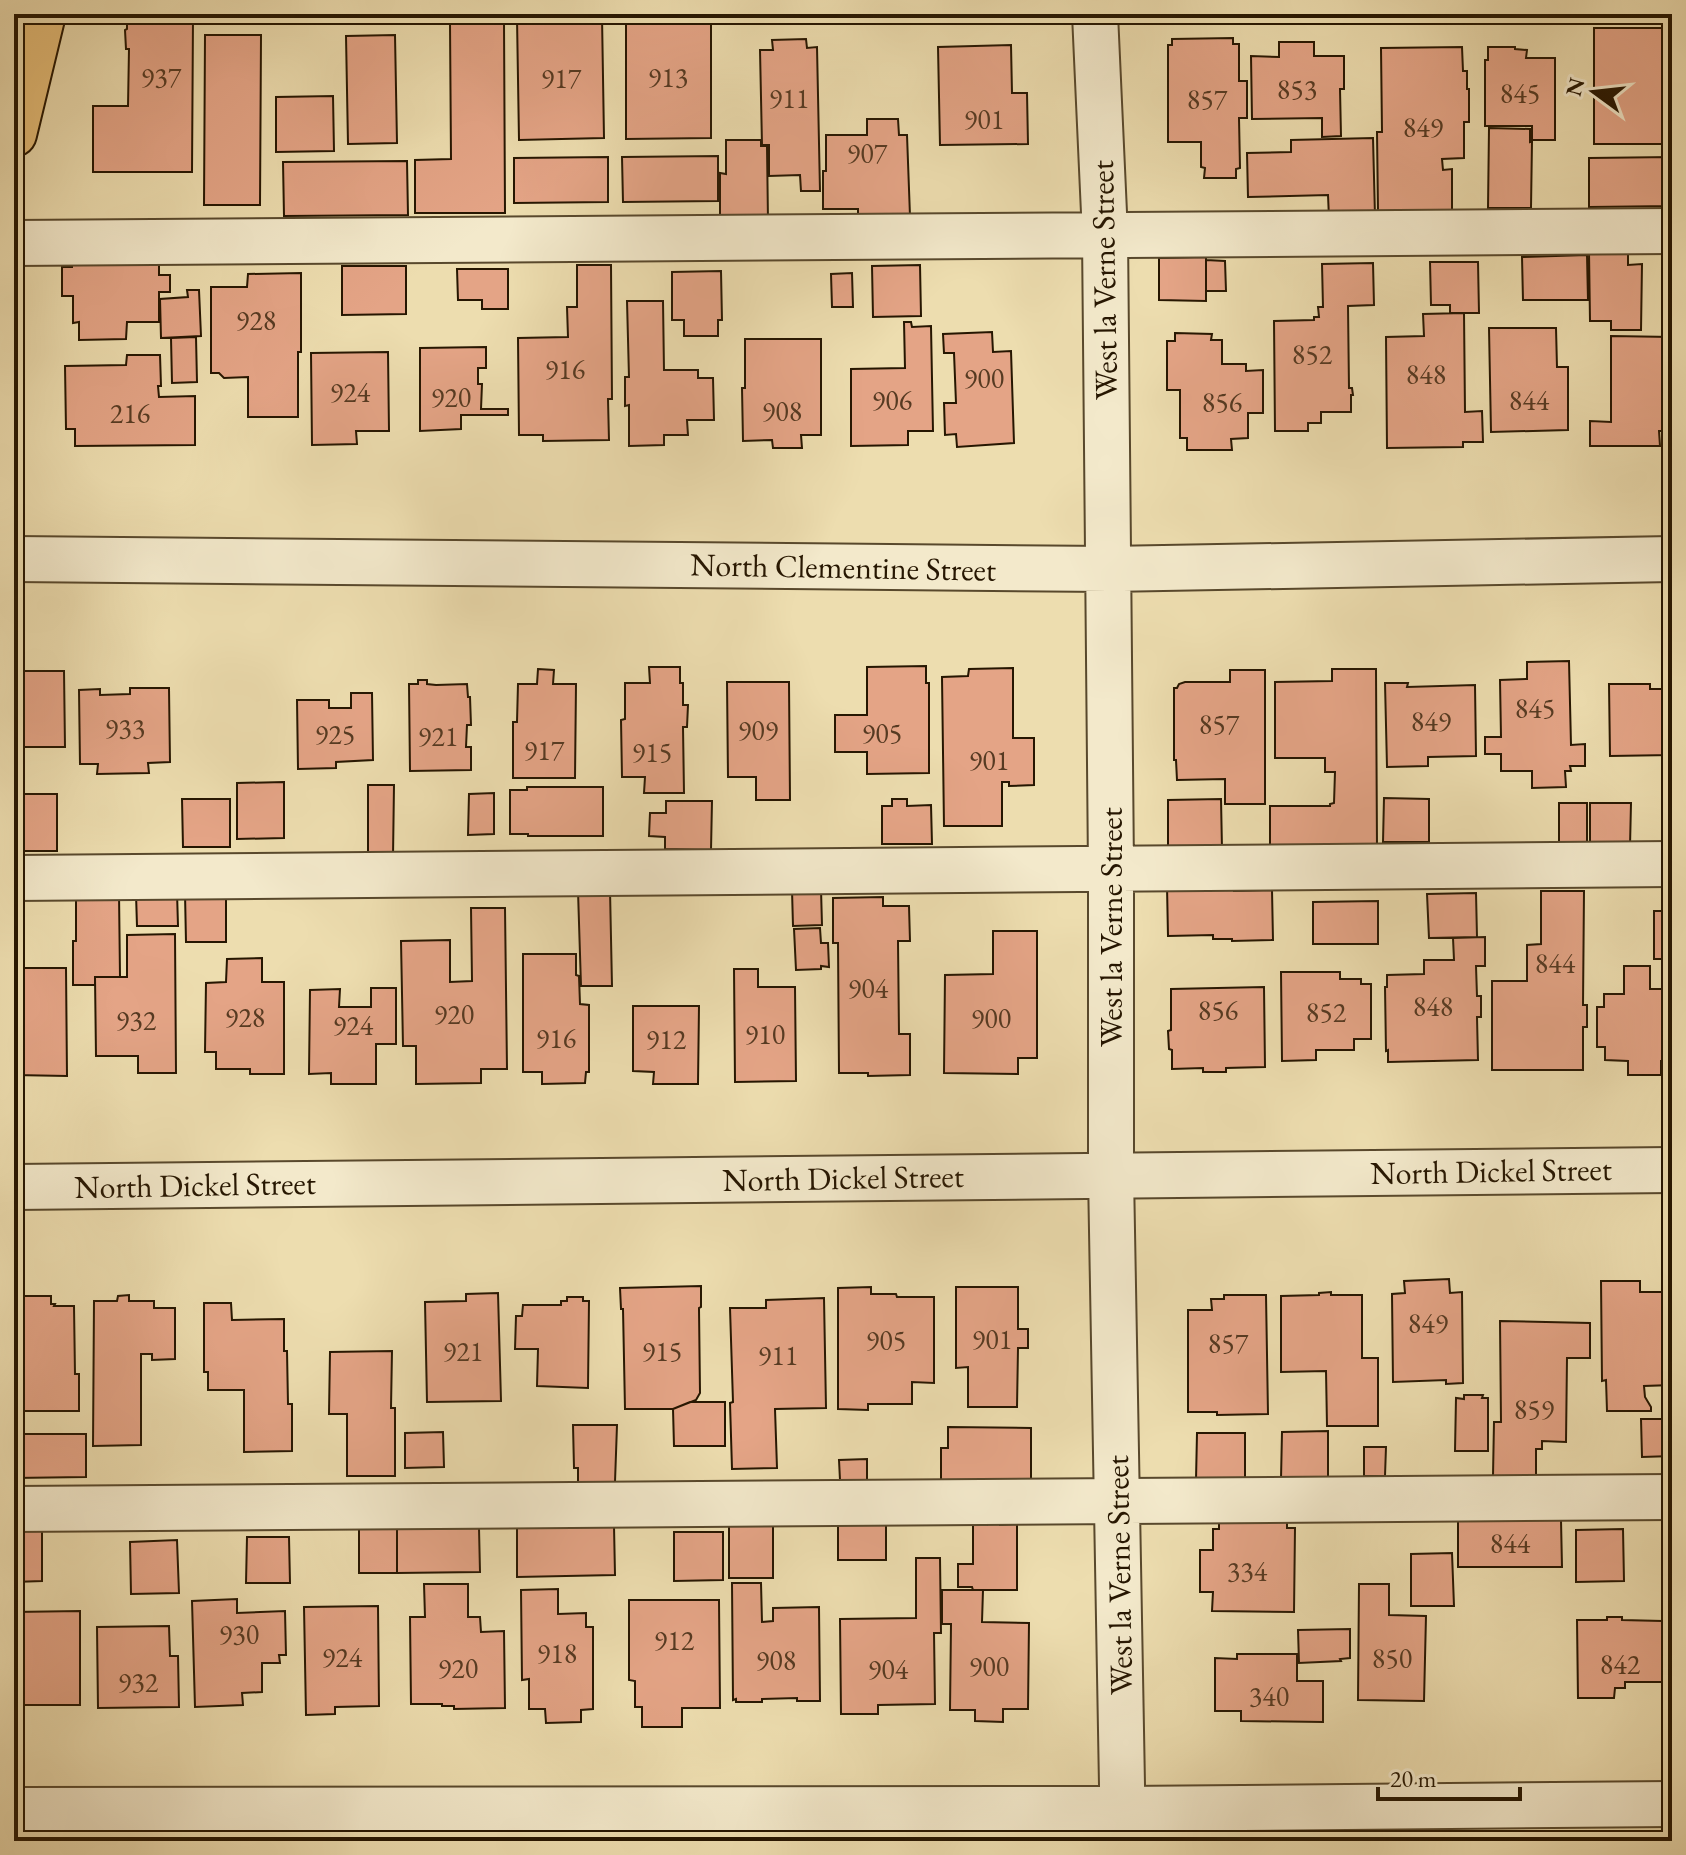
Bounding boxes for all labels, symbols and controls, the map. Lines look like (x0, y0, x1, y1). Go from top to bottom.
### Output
north arrow (1554, 52, 1634, 132)
house number: 937 (141, 59, 182, 95)
house number: 913 (648, 59, 688, 95)
house number: 917 (541, 60, 582, 96)
house number: 853 (1277, 71, 1317, 107)
text: N (1559, 74, 1592, 99)
house number: 845 (1500, 75, 1540, 111)
house number: 911 (769, 80, 809, 116)
house number: 857 (1187, 81, 1228, 117)
house number: 901 (964, 101, 1004, 137)
house number: 849 (1403, 109, 1443, 145)
house number: 907 (847, 135, 888, 171)
street label: West la Verne Street (1081, 160, 1127, 400)
house number: 928 (236, 302, 276, 338)
house number: 852 (1292, 336, 1333, 372)
house number: 916 (545, 351, 585, 387)
house number: 848 (1406, 356, 1446, 392)
house number: 900 (964, 360, 1004, 396)
house number: 924 (330, 374, 371, 410)
house number: 920 (431, 379, 471, 415)
house number: 906 (872, 382, 912, 418)
house number: 844 (1509, 382, 1550, 418)
house number: 856 (1202, 384, 1242, 420)
house number: 908 (762, 393, 802, 429)
house number: 216 (110, 395, 150, 431)
street label: North Clementine Street (690, 543, 996, 591)
house number: 845 (1515, 690, 1555, 726)
house number: 849 (1411, 703, 1451, 739)
house number: 857 (1199, 706, 1240, 742)
house number: 933 (105, 710, 145, 746)
house number: 909 (738, 712, 778, 748)
house number: 905 (862, 715, 902, 751)
house number: 925 (315, 716, 355, 752)
house number: 921 (418, 718, 458, 754)
house number: 917 (524, 732, 565, 768)
house number: 915 (632, 734, 672, 770)
house number: 901 (969, 742, 1009, 778)
street label: West la Verne Street (1090, 807, 1132, 1047)
house number: 844 (1535, 945, 1576, 981)
house number: 904 (848, 970, 889, 1006)
house number: 848 (1413, 988, 1453, 1024)
house number: 856 (1198, 992, 1238, 1028)
house number: 852 (1306, 994, 1347, 1030)
house number: 920 (434, 996, 474, 1032)
house number: 928 (225, 999, 265, 1035)
house number: 900 (971, 1000, 1011, 1036)
house number: 932 (116, 1002, 157, 1038)
house number: 924 (333, 1007, 374, 1043)
house number: 910 (745, 1016, 785, 1052)
house number: 916 (536, 1020, 576, 1056)
house number: 912 (646, 1021, 687, 1057)
street label: North Dickel Street (1370, 1148, 1612, 1194)
street label: North Dickel Street (722, 1155, 964, 1201)
street label: North Dickel Street (74, 1162, 316, 1208)
house number: 849 (1408, 1305, 1448, 1341)
house number: 901 (972, 1321, 1012, 1357)
house number: 905 (866, 1322, 906, 1358)
house number: 857 (1208, 1325, 1249, 1361)
house number: 921 (443, 1333, 483, 1369)
house number: 915 (642, 1333, 682, 1369)
house number: 911 (758, 1337, 798, 1373)
house number: 859 (1514, 1391, 1554, 1427)
street label: West la Verne Street (1096, 1455, 1142, 1695)
house number: 844 (1490, 1525, 1531, 1561)
house number: 334 (1227, 1553, 1268, 1589)
house number: 930 (219, 1616, 259, 1652)
house number: 912 (654, 1622, 695, 1658)
house number: 918 (537, 1635, 577, 1671)
house number: 924 (322, 1639, 363, 1675)
house number: 850 (1372, 1640, 1412, 1676)
house number: 908 (756, 1642, 796, 1678)
house number: 842 (1600, 1646, 1641, 1682)
house number: 900 (969, 1648, 1009, 1684)
house number: 920 (438, 1650, 478, 1686)
house number: 904 (868, 1651, 909, 1687)
house number: 932 (118, 1664, 159, 1700)
house number: 340 (1249, 1678, 1289, 1714)
scale bar (1378, 1751, 1520, 1801)
text: 20 m (1390, 1763, 1437, 1794)

